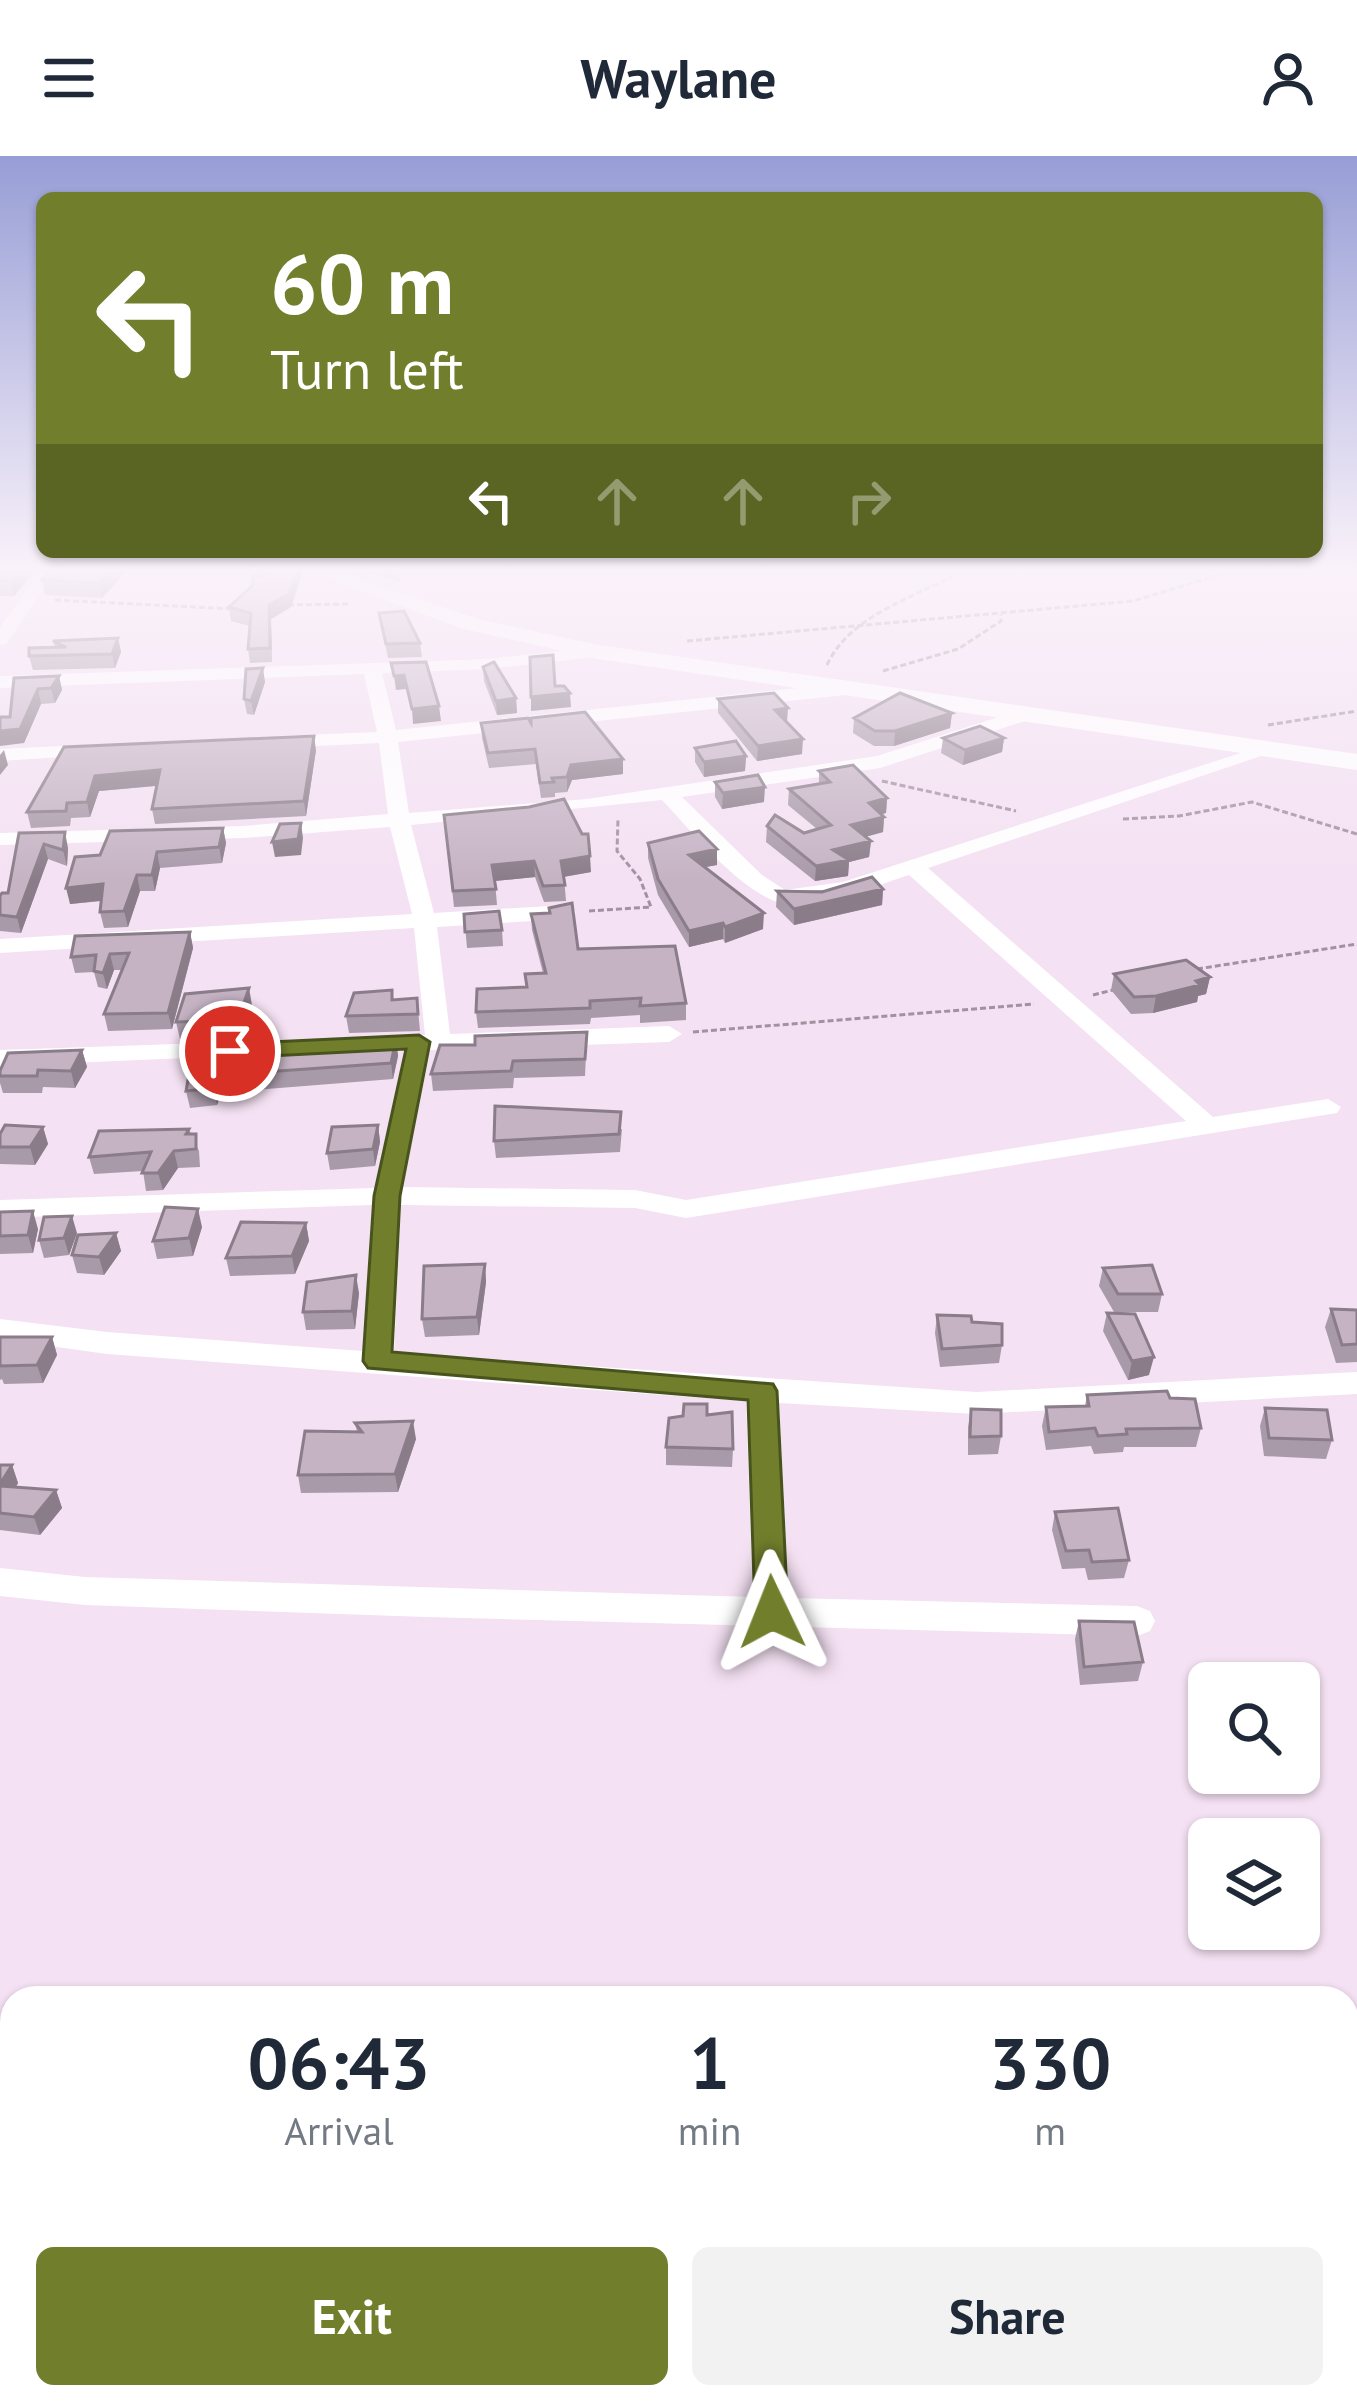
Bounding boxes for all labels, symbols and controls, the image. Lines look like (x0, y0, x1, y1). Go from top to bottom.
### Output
text: Waylane (580, 43, 777, 113)
icon: menu (36, 45, 102, 111)
icon: person (1255, 45, 1321, 111)
text: 60 m (270, 228, 454, 337)
icon: left (72, 240, 228, 396)
text: Turn left (270, 334, 464, 404)
icon: left (458, 468, 524, 534)
icon: ahead (584, 468, 650, 534)
icon: ahead (710, 468, 776, 534)
icon: right (836, 468, 902, 534)
pin (179, 1000, 281, 1102)
icon: arrive (197, 1018, 263, 1084)
position arrow (709, 1549, 835, 1675)
map controls (1188, 1662, 1320, 1950)
button: search (1188, 1662, 1320, 1794)
button: layers (1188, 1818, 1320, 1950)
text: 06:43 (248, 2016, 430, 2109)
text: 1 (689, 2016, 730, 2109)
text: 330 (989, 2016, 1111, 2109)
text: Arrival (284, 2105, 394, 2156)
text: min (678, 2105, 741, 2156)
text: m (1034, 2105, 1066, 2156)
button: Exit (36, 2247, 668, 2385)
button: Share (692, 2247, 1323, 2385)

